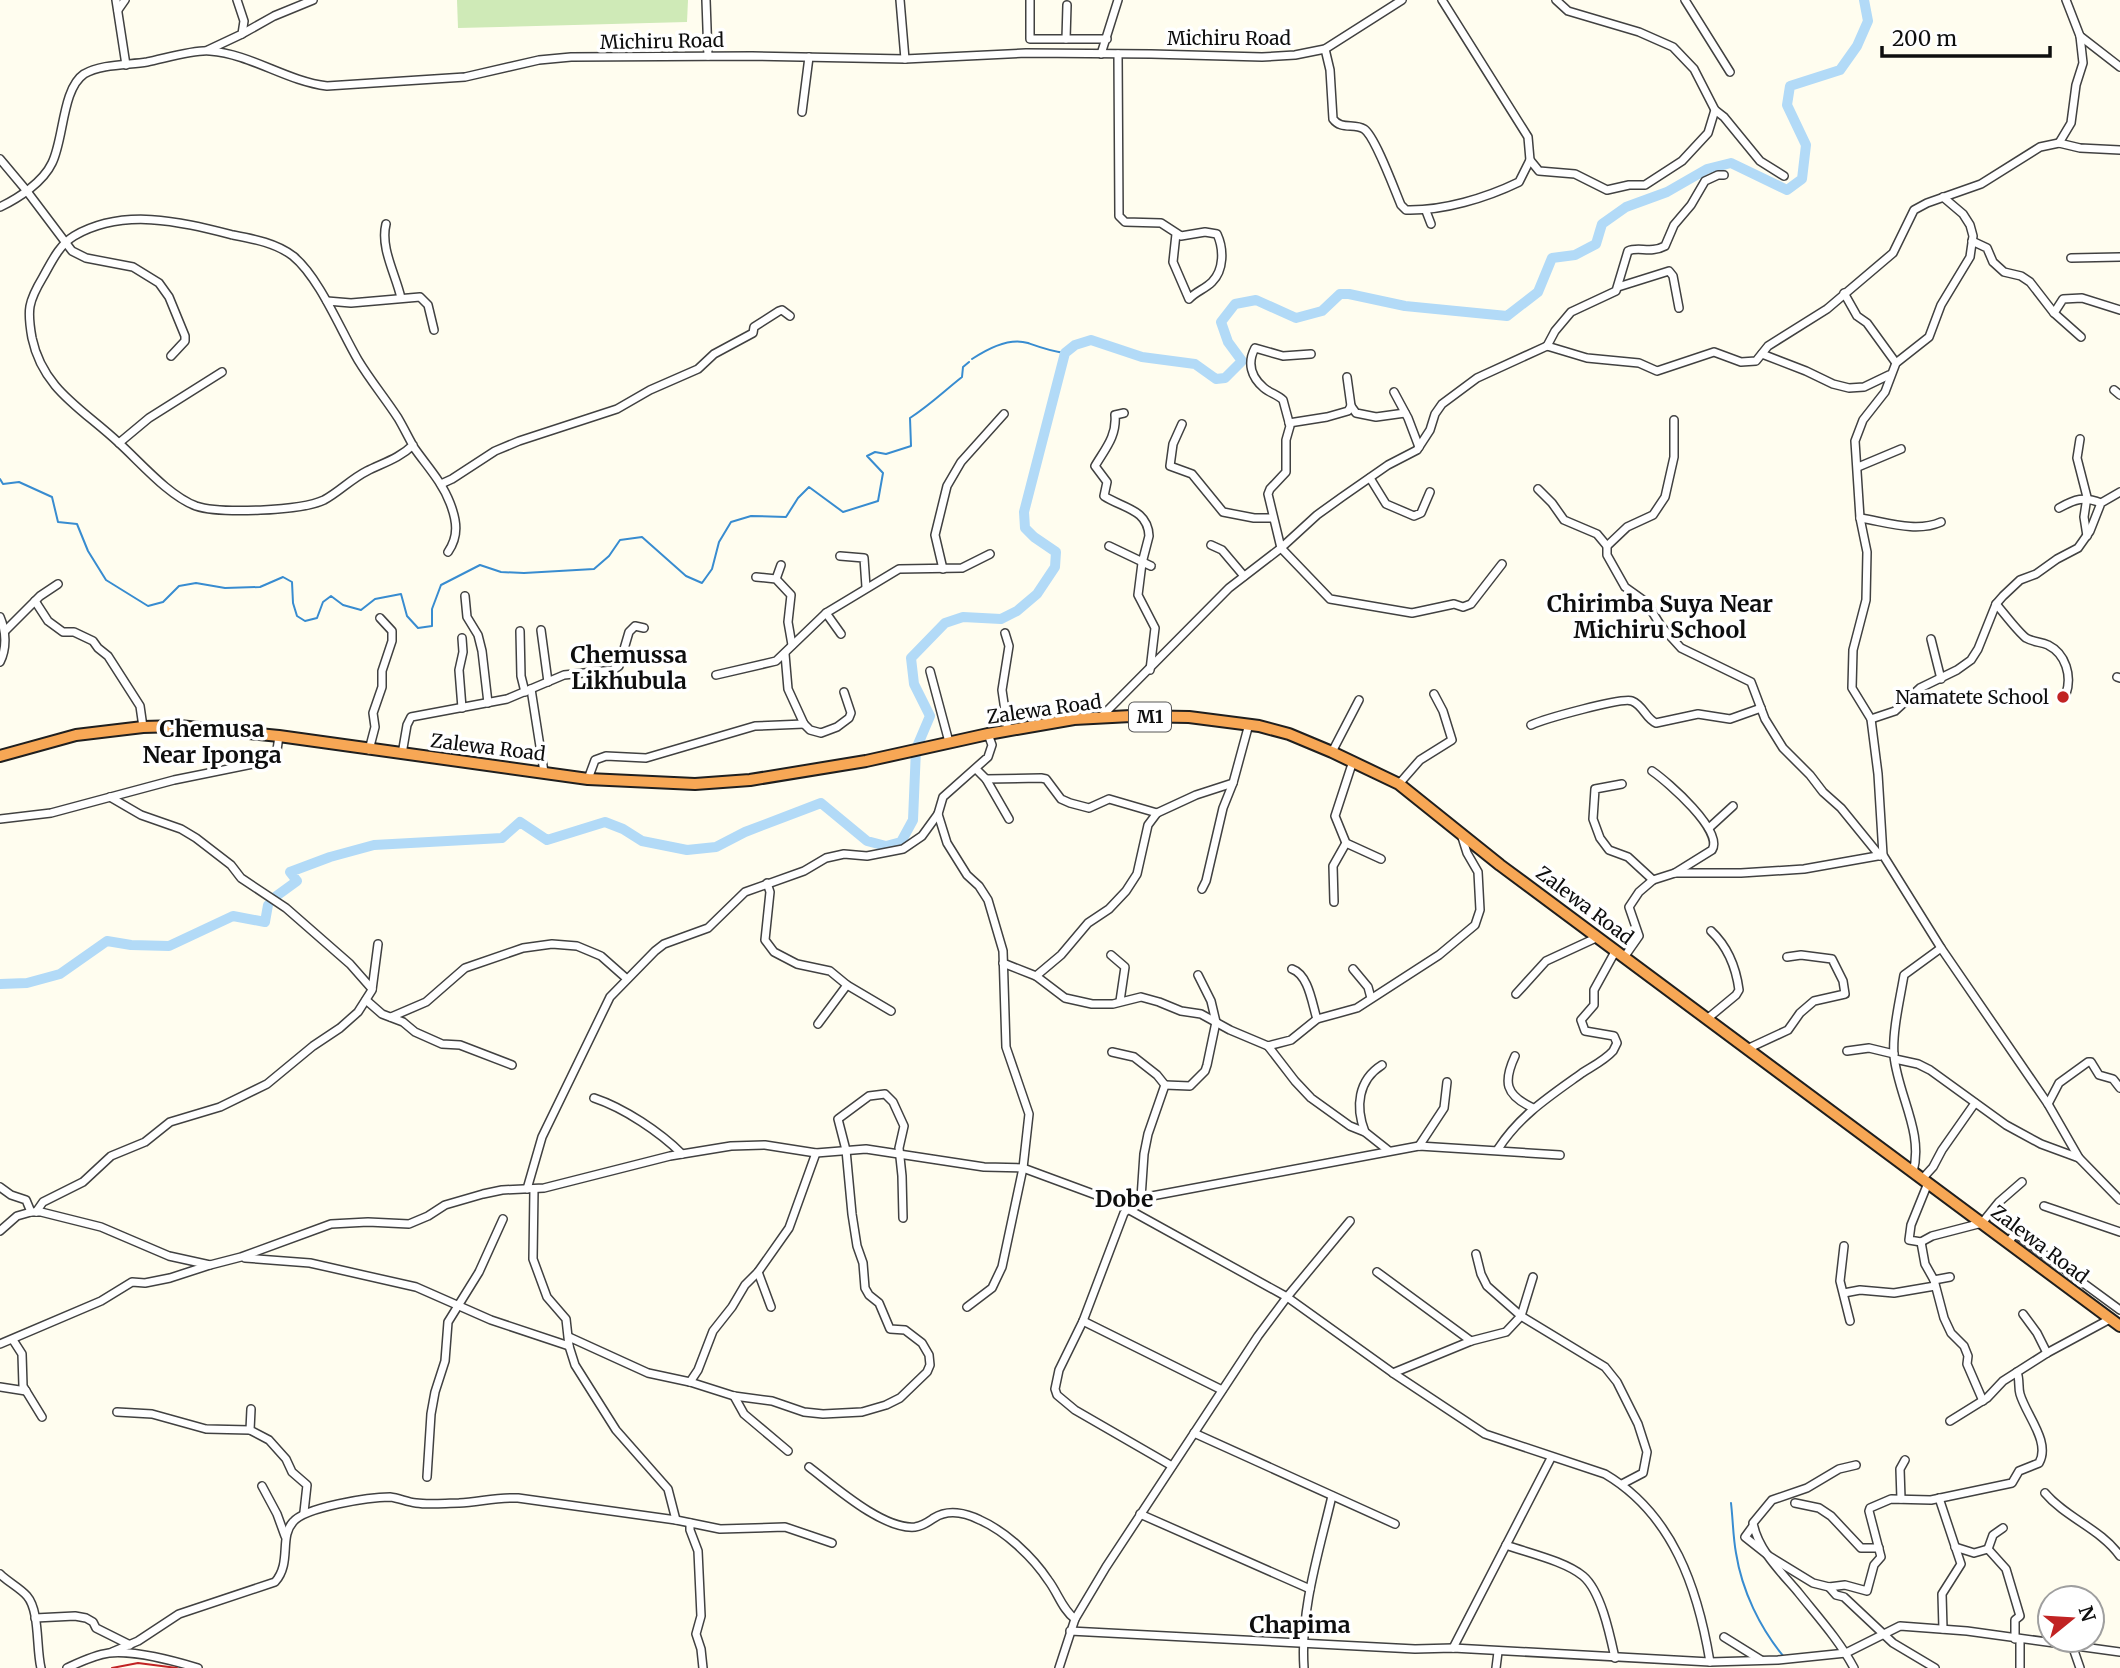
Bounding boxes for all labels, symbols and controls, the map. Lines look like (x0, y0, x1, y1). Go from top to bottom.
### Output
scale bar (1882, 14, 2050, 58)
text: 200 m (1892, 25, 1957, 52)
street label: Michiru Road (1167, 26, 1291, 50)
street label: Michiru Road (600, 28, 724, 54)
district label: Chirimba Suya Near Michiru School (1547, 589, 1773, 644)
district label: Chemussa Likhubula (571, 640, 688, 695)
place label: Namatete School (1895, 685, 2049, 709)
street label: Zalewa Road (985, 689, 1103, 729)
marker: Namatete School (2055, 689, 2071, 705)
road number: M1 (1129, 702, 1171, 732)
district label: Chemusa Near Iponga (142, 714, 282, 769)
street label: Zalewa Road (429, 728, 547, 766)
street label: Zalewa Road (1532, 861, 1638, 949)
district label: Dobe (1095, 1184, 1153, 1213)
street label: Zalewa Road (1987, 1200, 2093, 1288)
north arrow (2036, 1584, 2106, 1654)
text: N (2073, 1603, 2101, 1625)
district label: Chapima (1249, 1610, 1351, 1639)

